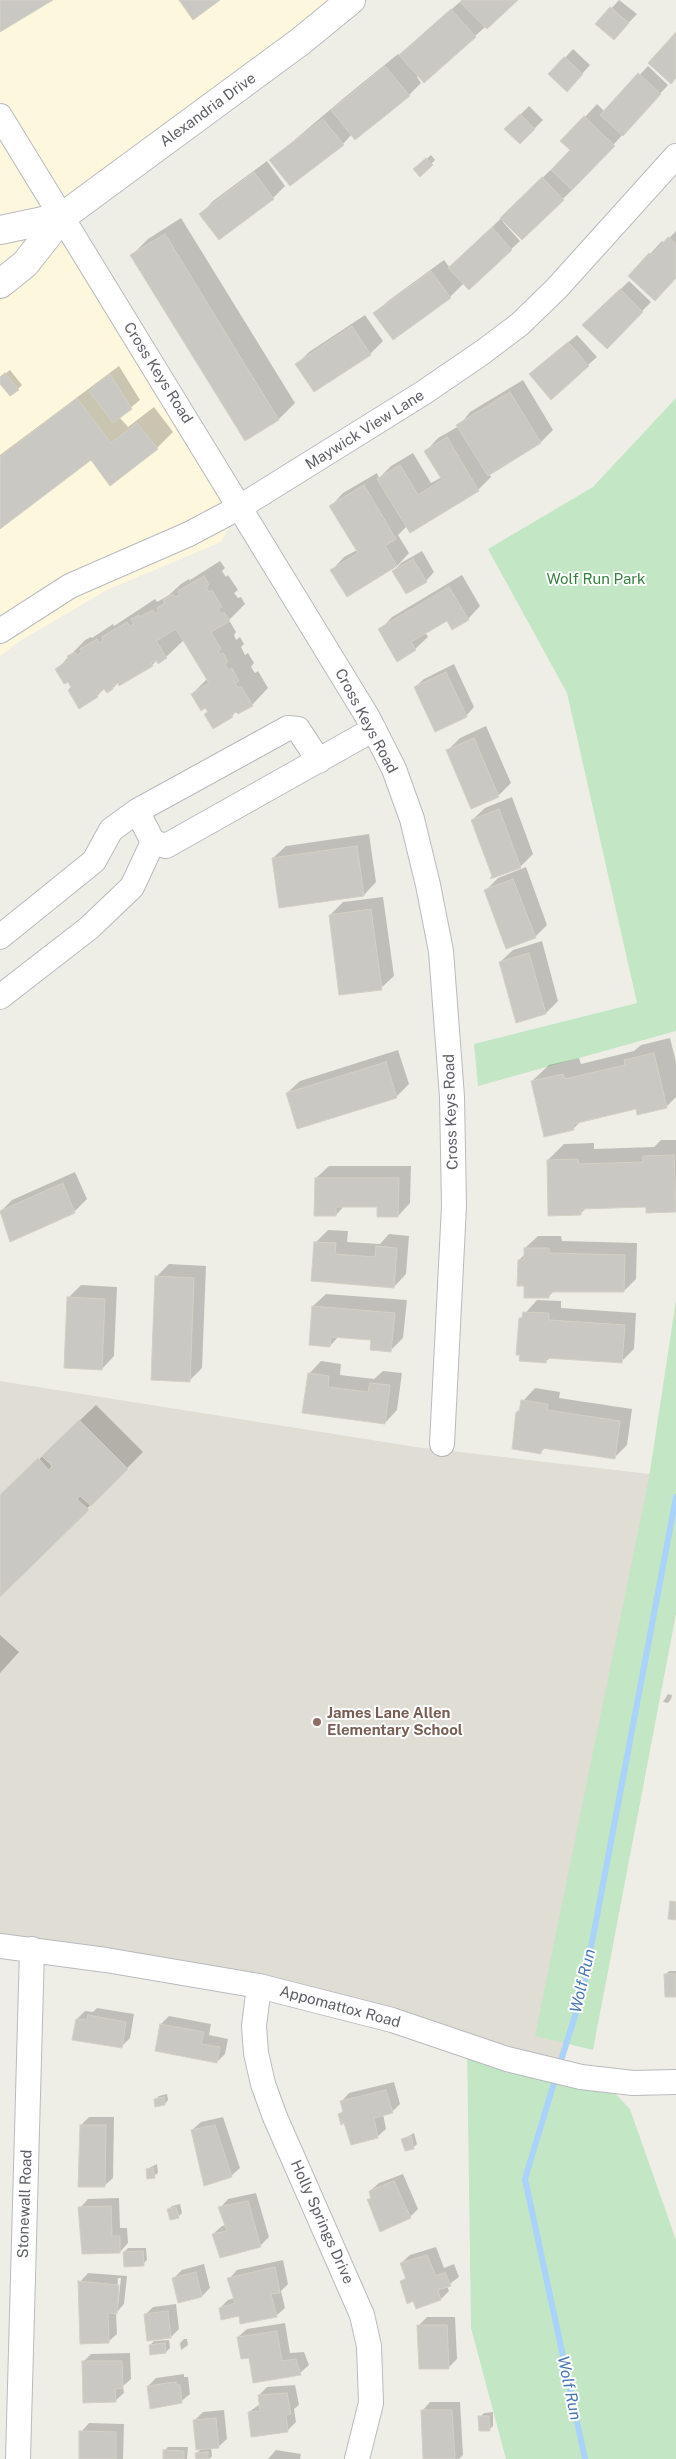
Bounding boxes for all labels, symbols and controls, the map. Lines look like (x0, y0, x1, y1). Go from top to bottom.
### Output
street label: Alexandria Drive (156, 69, 260, 151)
street label: Cross Keys Road (120, 319, 196, 427)
street label: Maywick View Lane (302, 386, 428, 474)
park label: Wolf Run Park (546, 570, 646, 588)
street label: Cross Keys Road (331, 666, 401, 776)
street label: Cross Keys Road (440, 1054, 462, 1170)
place label: James Lane Allen Elementary School (327, 1704, 463, 1739)
marker: James Lane Allen Elementary School (311, 1716, 323, 1728)
water label: Wolf Run (566, 1947, 600, 2015)
street label: Appomattox Road (278, 1982, 402, 2032)
street label: Stonewall Road (14, 2149, 36, 2259)
street label: Holly Springs Drive (287, 2157, 357, 2287)
water label: Wolf Run (553, 2354, 585, 2422)

